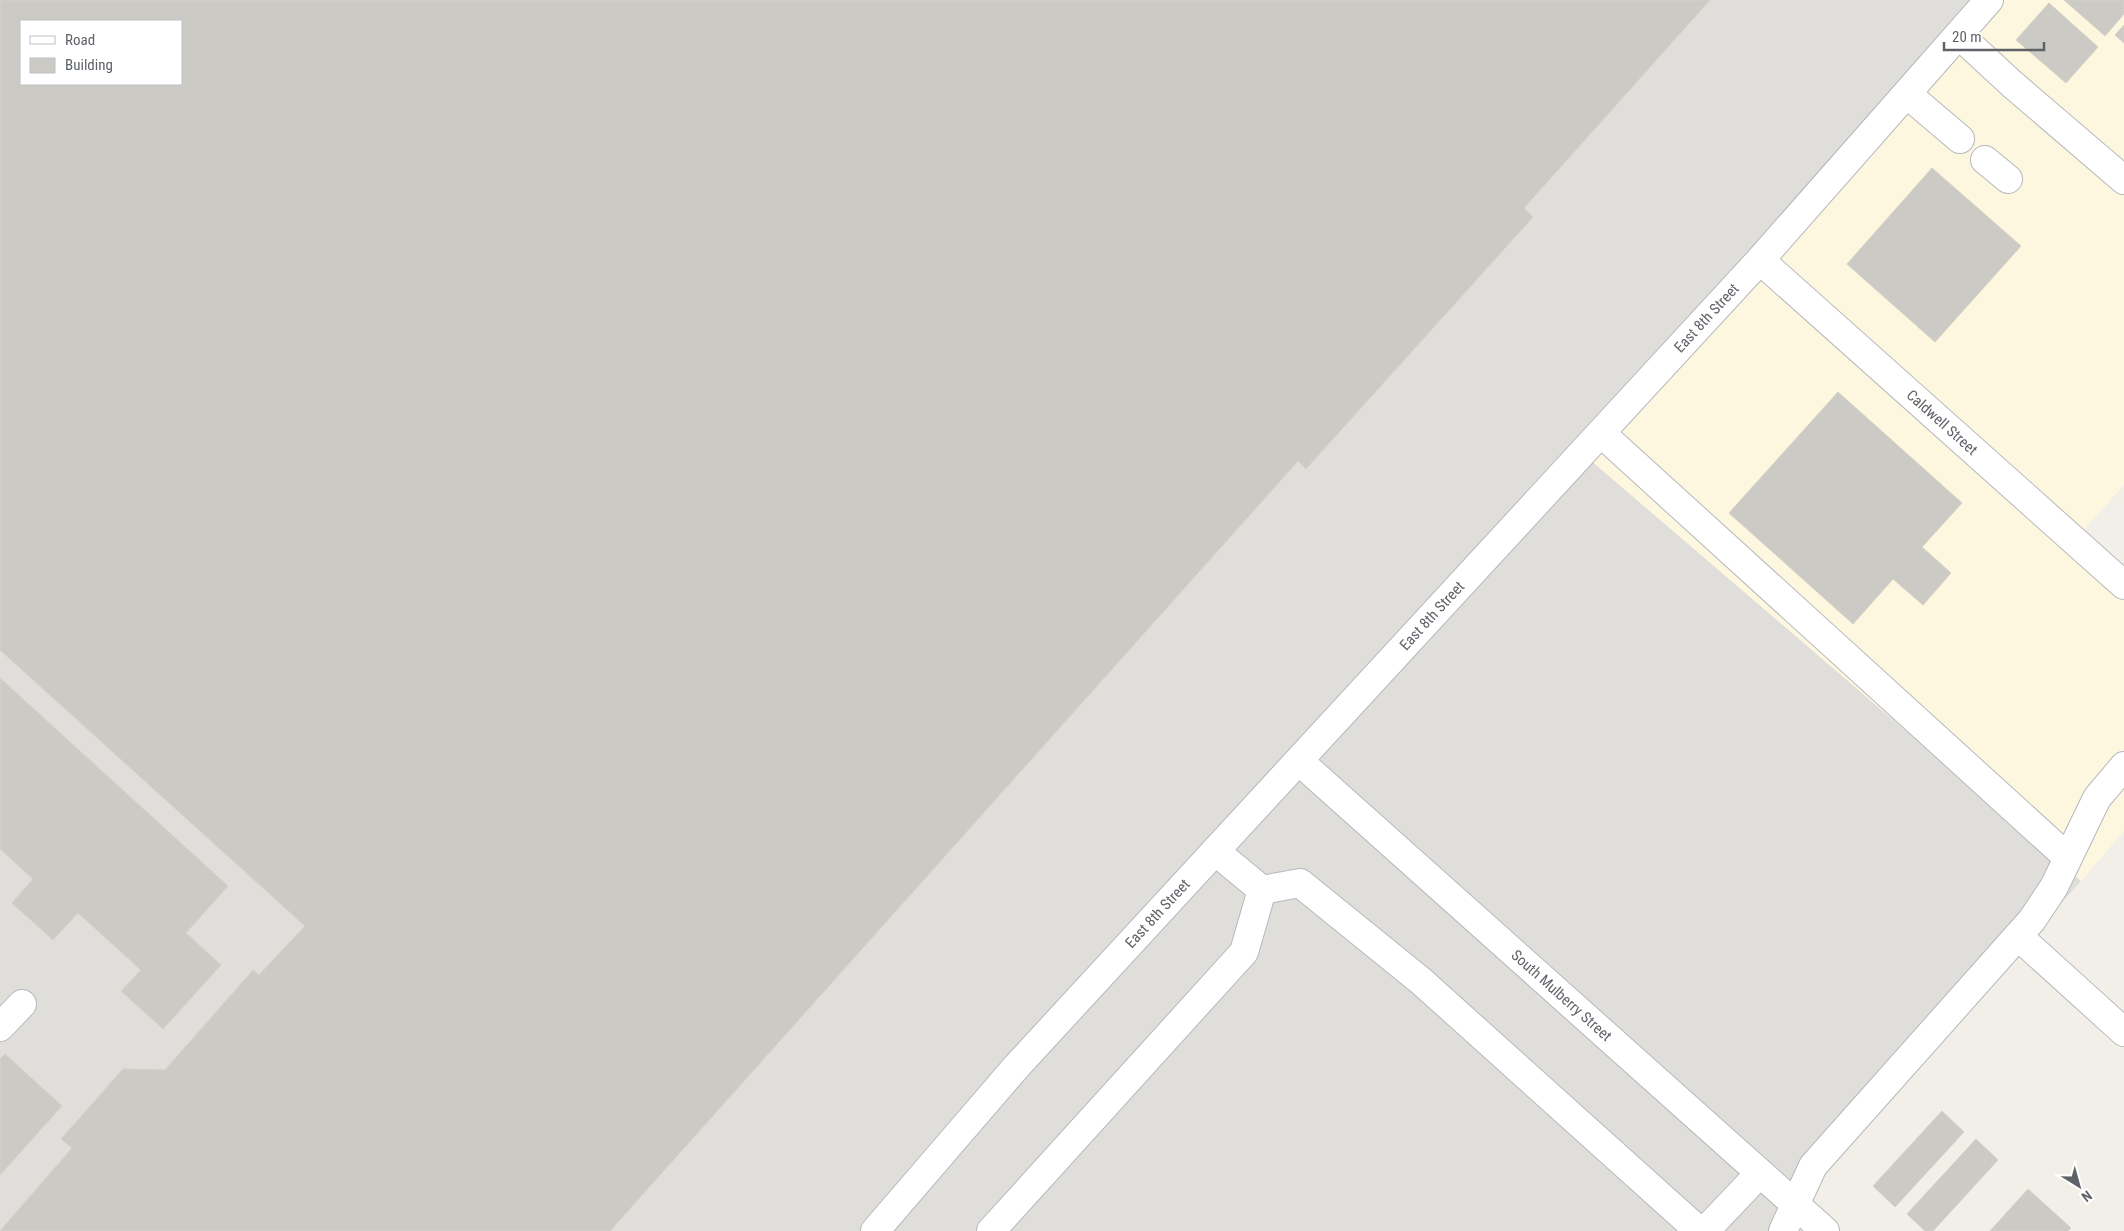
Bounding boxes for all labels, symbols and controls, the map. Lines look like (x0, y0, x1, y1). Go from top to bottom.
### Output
legend (20, 20, 182, 85)
scale bar (1944, 20, 2044, 52)
text: 20 m (1952, 28, 1982, 46)
text: Road (65, 31, 95, 49)
text: Building (65, 56, 113, 74)
street label: East 8th Street (1670, 280, 1743, 356)
street label: Caldwell Street (1903, 386, 1981, 459)
street label: East 8th Street (1396, 578, 1468, 654)
street label: East 8th Street (1121, 875, 1194, 952)
street label: South Mulberry Street (1508, 946, 1615, 1045)
north arrow (2054, 1161, 2104, 1211)
text: N (2079, 1187, 2095, 1205)

